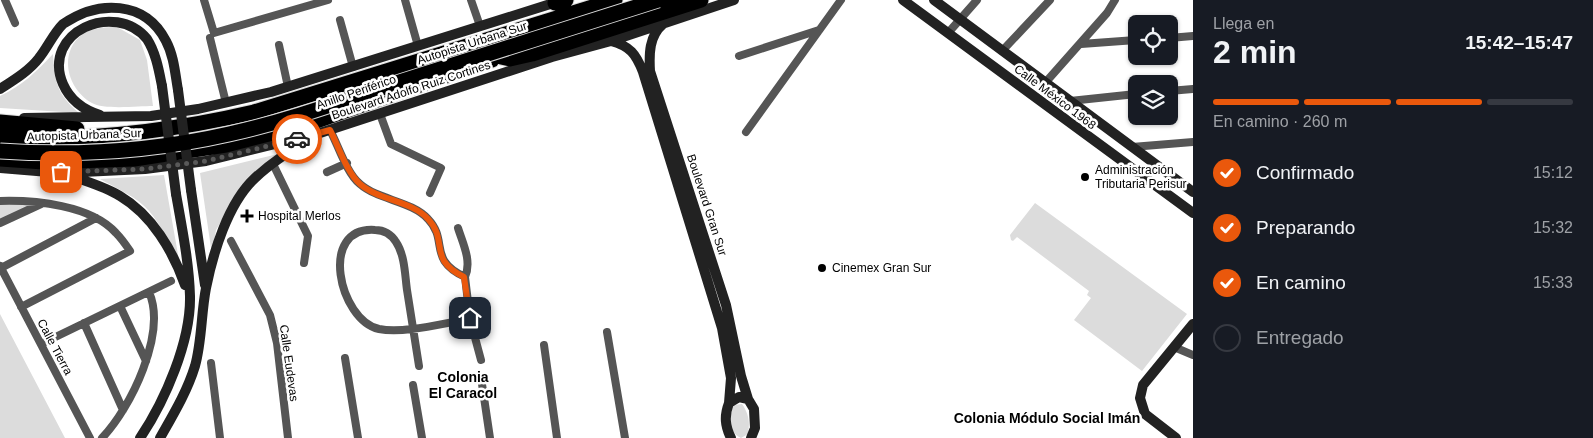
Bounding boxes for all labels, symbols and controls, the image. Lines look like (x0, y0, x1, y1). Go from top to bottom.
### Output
map controls (1128, 15, 1178, 125)
button: locate (1128, 15, 1178, 65)
text: Llega en (1213, 15, 1274, 32)
street label: Autopista Urbana Sur (415, 19, 529, 67)
text: 15:42–15:47 (1465, 32, 1573, 53)
text: 2 min (1213, 34, 1297, 70)
street label: Boulevard Adolfo Ruiz Cortines (330, 58, 492, 122)
street label: Calle México 1968 (1011, 62, 1099, 132)
street label: Anillo Periférico (314, 72, 398, 112)
button: layers (1128, 75, 1178, 125)
text: En camino · 260 m (1213, 113, 1347, 130)
courier (272, 114, 322, 164)
icon: car (283, 125, 311, 153)
street label: Autopista Urbana Sur (26, 126, 142, 144)
pin (40, 151, 82, 193)
street label: Boulevard Gran Sur (684, 152, 730, 258)
icon: bag (47, 158, 75, 186)
icon: check (1213, 159, 1241, 187)
text: Confirmado (1256, 162, 1354, 183)
place label: Administración Tributaria Perisur (1095, 163, 1187, 191)
text: 15:12 (1533, 164, 1573, 181)
marker: Administración Tributaria Perisur (1079, 171, 1091, 183)
marker: Hospital Merlos (240, 209, 254, 223)
place label: Hospital Merlos (258, 209, 341, 223)
icon: check (1213, 214, 1241, 242)
text: Preparando (1256, 217, 1355, 238)
text: 15:32 (1533, 219, 1573, 236)
place label: Cinemex Gran Sur (832, 261, 931, 275)
marker: Cinemex Gran Sur (816, 262, 828, 274)
icon: check (1213, 269, 1241, 297)
text: En camino (1256, 272, 1346, 293)
text: 15:33 (1533, 274, 1573, 291)
pin (449, 297, 491, 339)
icon: home (456, 304, 484, 332)
street label: Calle Tierra (34, 317, 76, 378)
street label: Calle Eudevas (277, 324, 301, 402)
text: Entregado (1256, 327, 1344, 348)
district label: Colonia El Caracol (429, 369, 497, 401)
district label: Colonia Módulo Social Imán (954, 410, 1140, 426)

